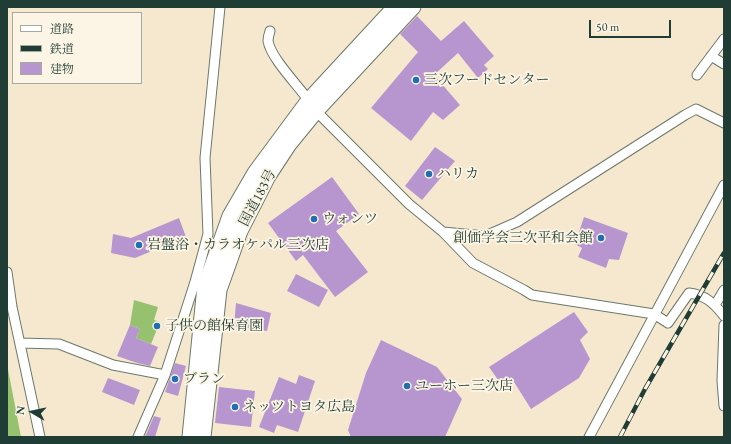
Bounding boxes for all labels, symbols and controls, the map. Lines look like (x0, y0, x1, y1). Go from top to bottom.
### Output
legend (12, 12, 142, 84)
scale bar (591, 12, 673, 38)
text: 50 m (596, 19, 619, 35)
text: 道路 (50, 21, 74, 37)
text: 鉄道 (50, 41, 74, 57)
text: 建物 (50, 61, 74, 77)
place label: 三次フードセンター (424, 72, 550, 88)
marker: 三次フードセンター (411, 75, 421, 85)
place label: ハリカ (437, 166, 479, 182)
street label: 国道183号 (236, 167, 280, 229)
marker: ハリカ (424, 169, 434, 179)
place label: ウォンツ (322, 211, 378, 227)
marker: ウォンツ (309, 214, 319, 224)
place label: 創価学会三次平和会館 (453, 230, 593, 246)
marker: 創価学会三次平和会館 (596, 233, 606, 243)
place label: 岩盤浴・カラオケパル三次店 (147, 237, 329, 253)
marker: 岩盤浴・カラオケパル三次店 (134, 240, 144, 250)
place label: 子供の館保育園 (165, 318, 263, 334)
marker: 子供の館保育園 (152, 321, 162, 331)
place label: ブラン (183, 371, 225, 387)
marker: ブラン (170, 374, 180, 384)
place label: ユーホー三次店 (415, 378, 513, 394)
marker: ユーホー三次店 (402, 381, 412, 391)
north arrow (12, 392, 52, 432)
place label: ネッツトヨタ広島 (243, 399, 355, 415)
marker: ネッツトヨタ広島 (230, 402, 240, 412)
text: N (13, 405, 28, 416)

